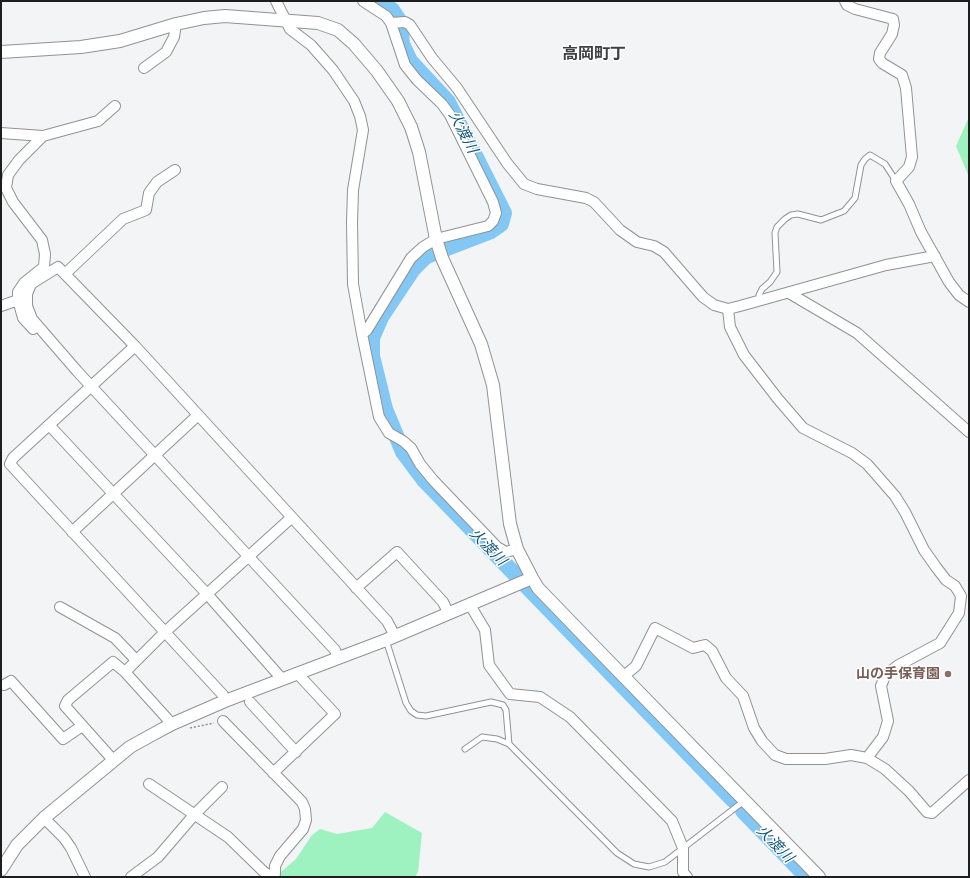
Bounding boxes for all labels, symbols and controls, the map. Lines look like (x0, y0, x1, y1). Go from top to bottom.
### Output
district label: 高岡町丁 (562, 44, 626, 64)
water label: 火渡川 (445, 108, 481, 156)
water label: 火渡川 (466, 525, 510, 569)
place label: 山の手保育園 (856, 666, 940, 682)
marker: 山の手保育園 (943, 669, 953, 679)
water label: 火渡川 (753, 822, 797, 866)

